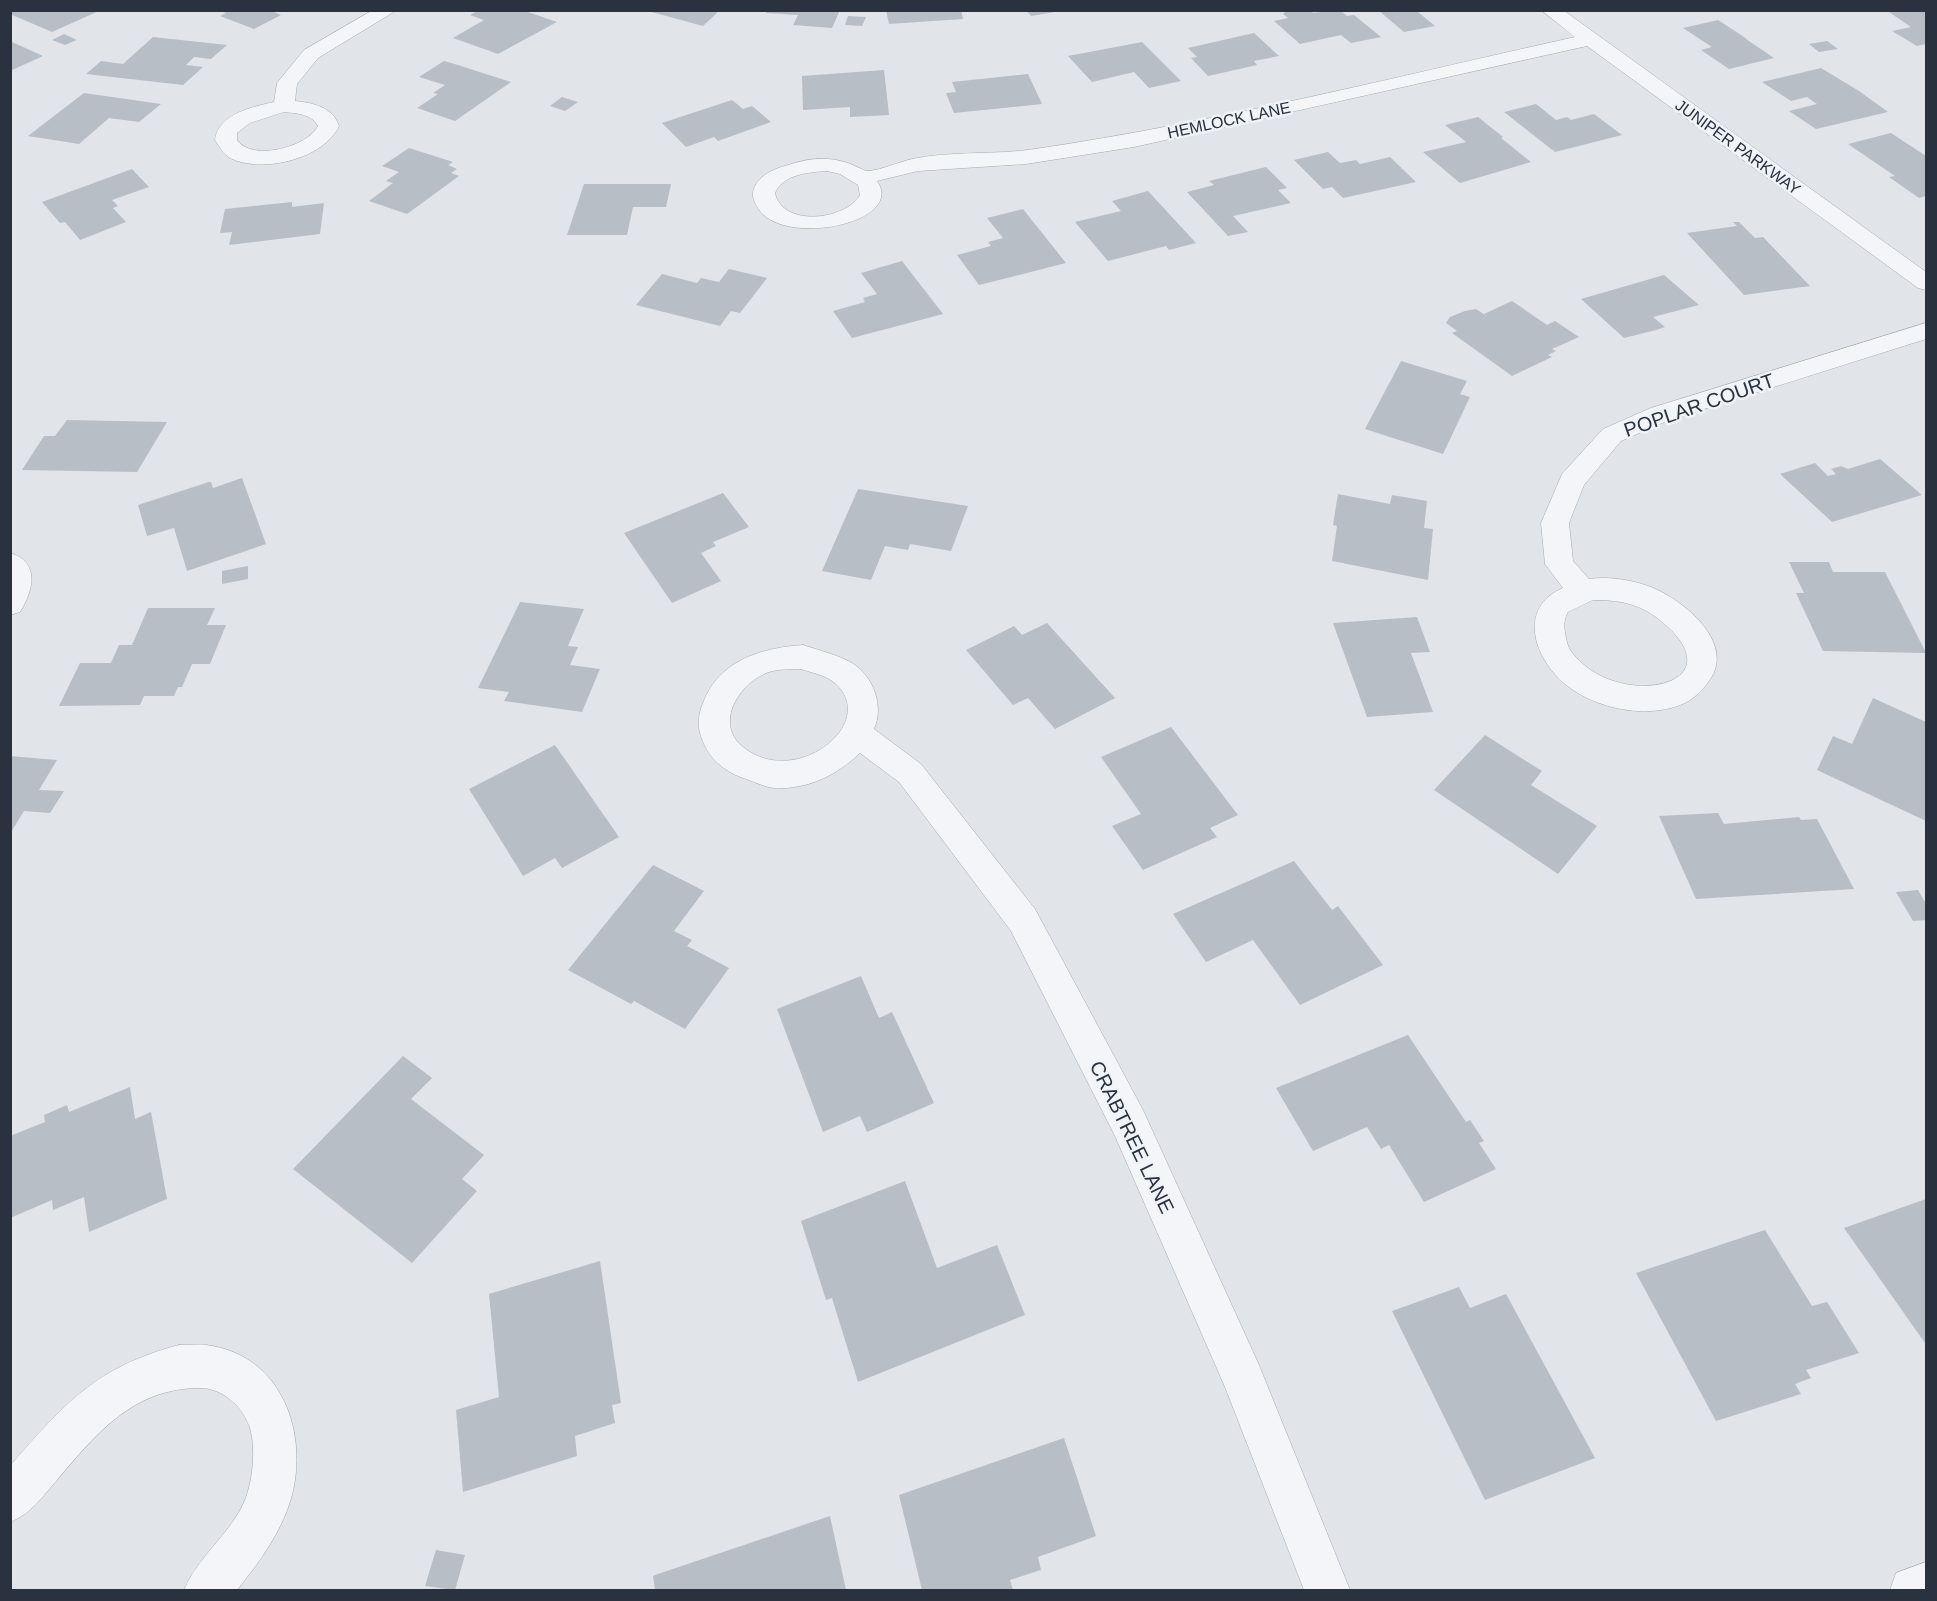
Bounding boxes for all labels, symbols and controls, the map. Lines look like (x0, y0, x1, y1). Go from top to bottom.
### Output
street label: JUNIPER PARKWAY (1672, 96, 1804, 198)
street label: HEMLOCK LANE (1166, 99, 1292, 141)
street label: POPLAR COURT (1621, 369, 1777, 441)
street label: CRABTREE LANE (1086, 1057, 1178, 1217)

